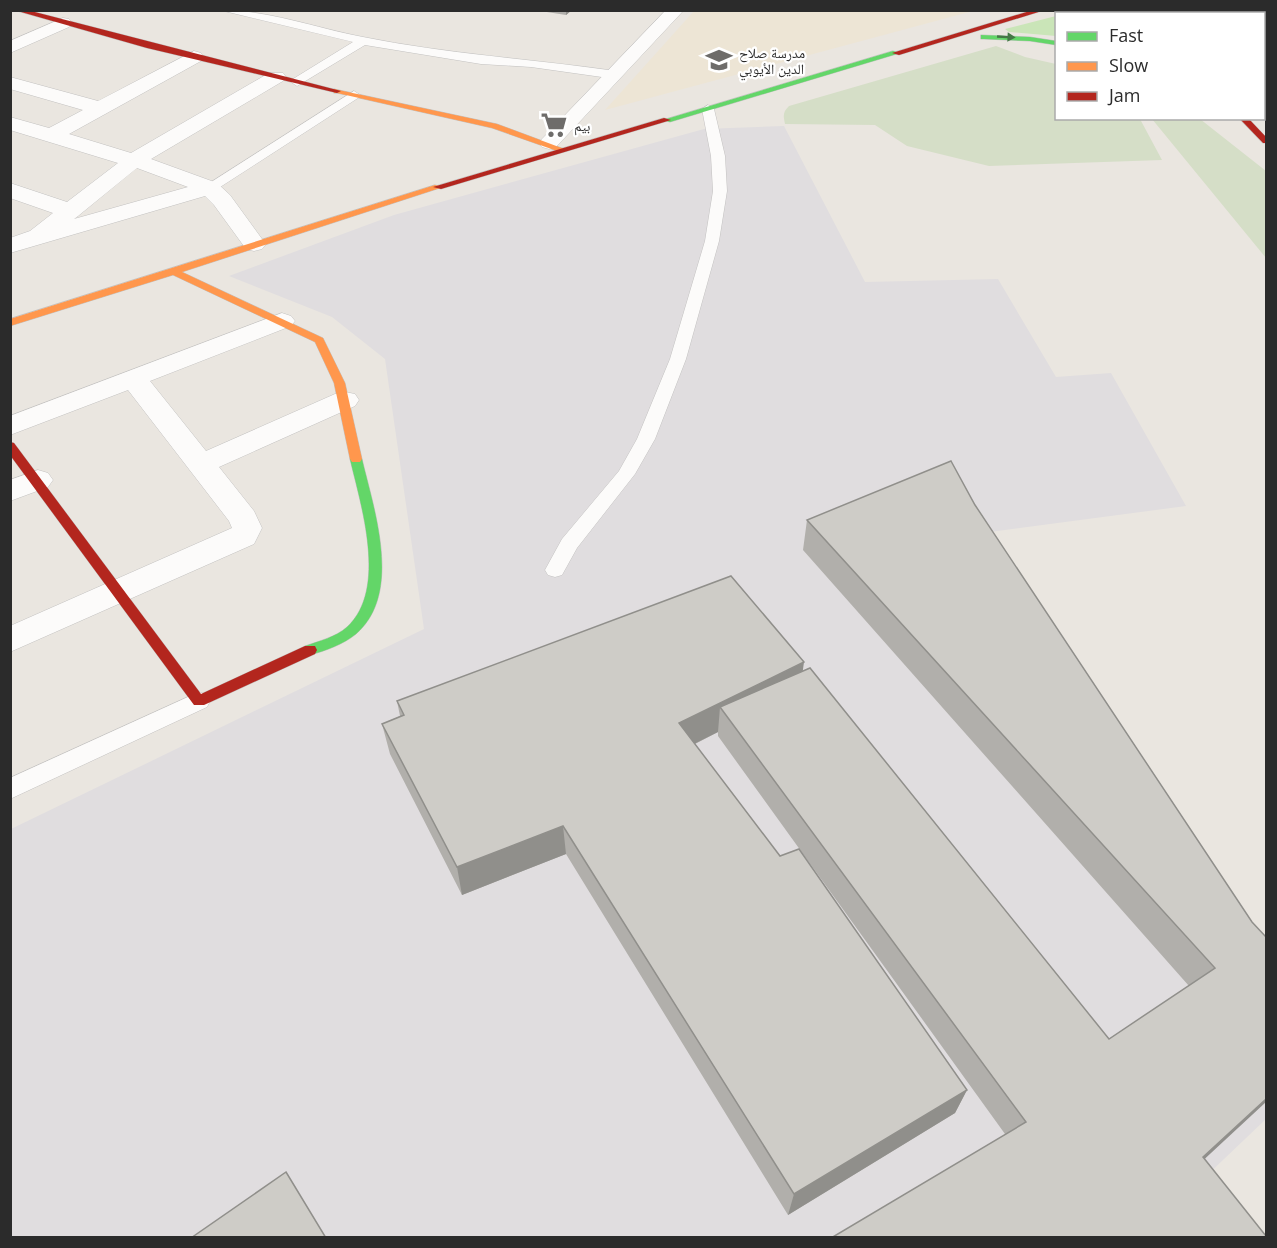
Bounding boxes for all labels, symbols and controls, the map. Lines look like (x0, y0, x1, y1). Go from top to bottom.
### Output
legend (1055, 12, 1265, 120)
text: Fast (1109, 23, 1143, 47)
one-way arrow (997, 33, 1016, 42)
place label: مدرسة صلاح الدين الأيوبي (739, 43, 805, 80)
school or university icon: مدرسة صلاح الدين الأيوبي (704, 45, 734, 75)
text: Slow (1109, 53, 1148, 77)
text: Jam (1107, 83, 1141, 107)
supermarket icon: بيم (539, 110, 569, 140)
place label: بيم (574, 116, 590, 136)

